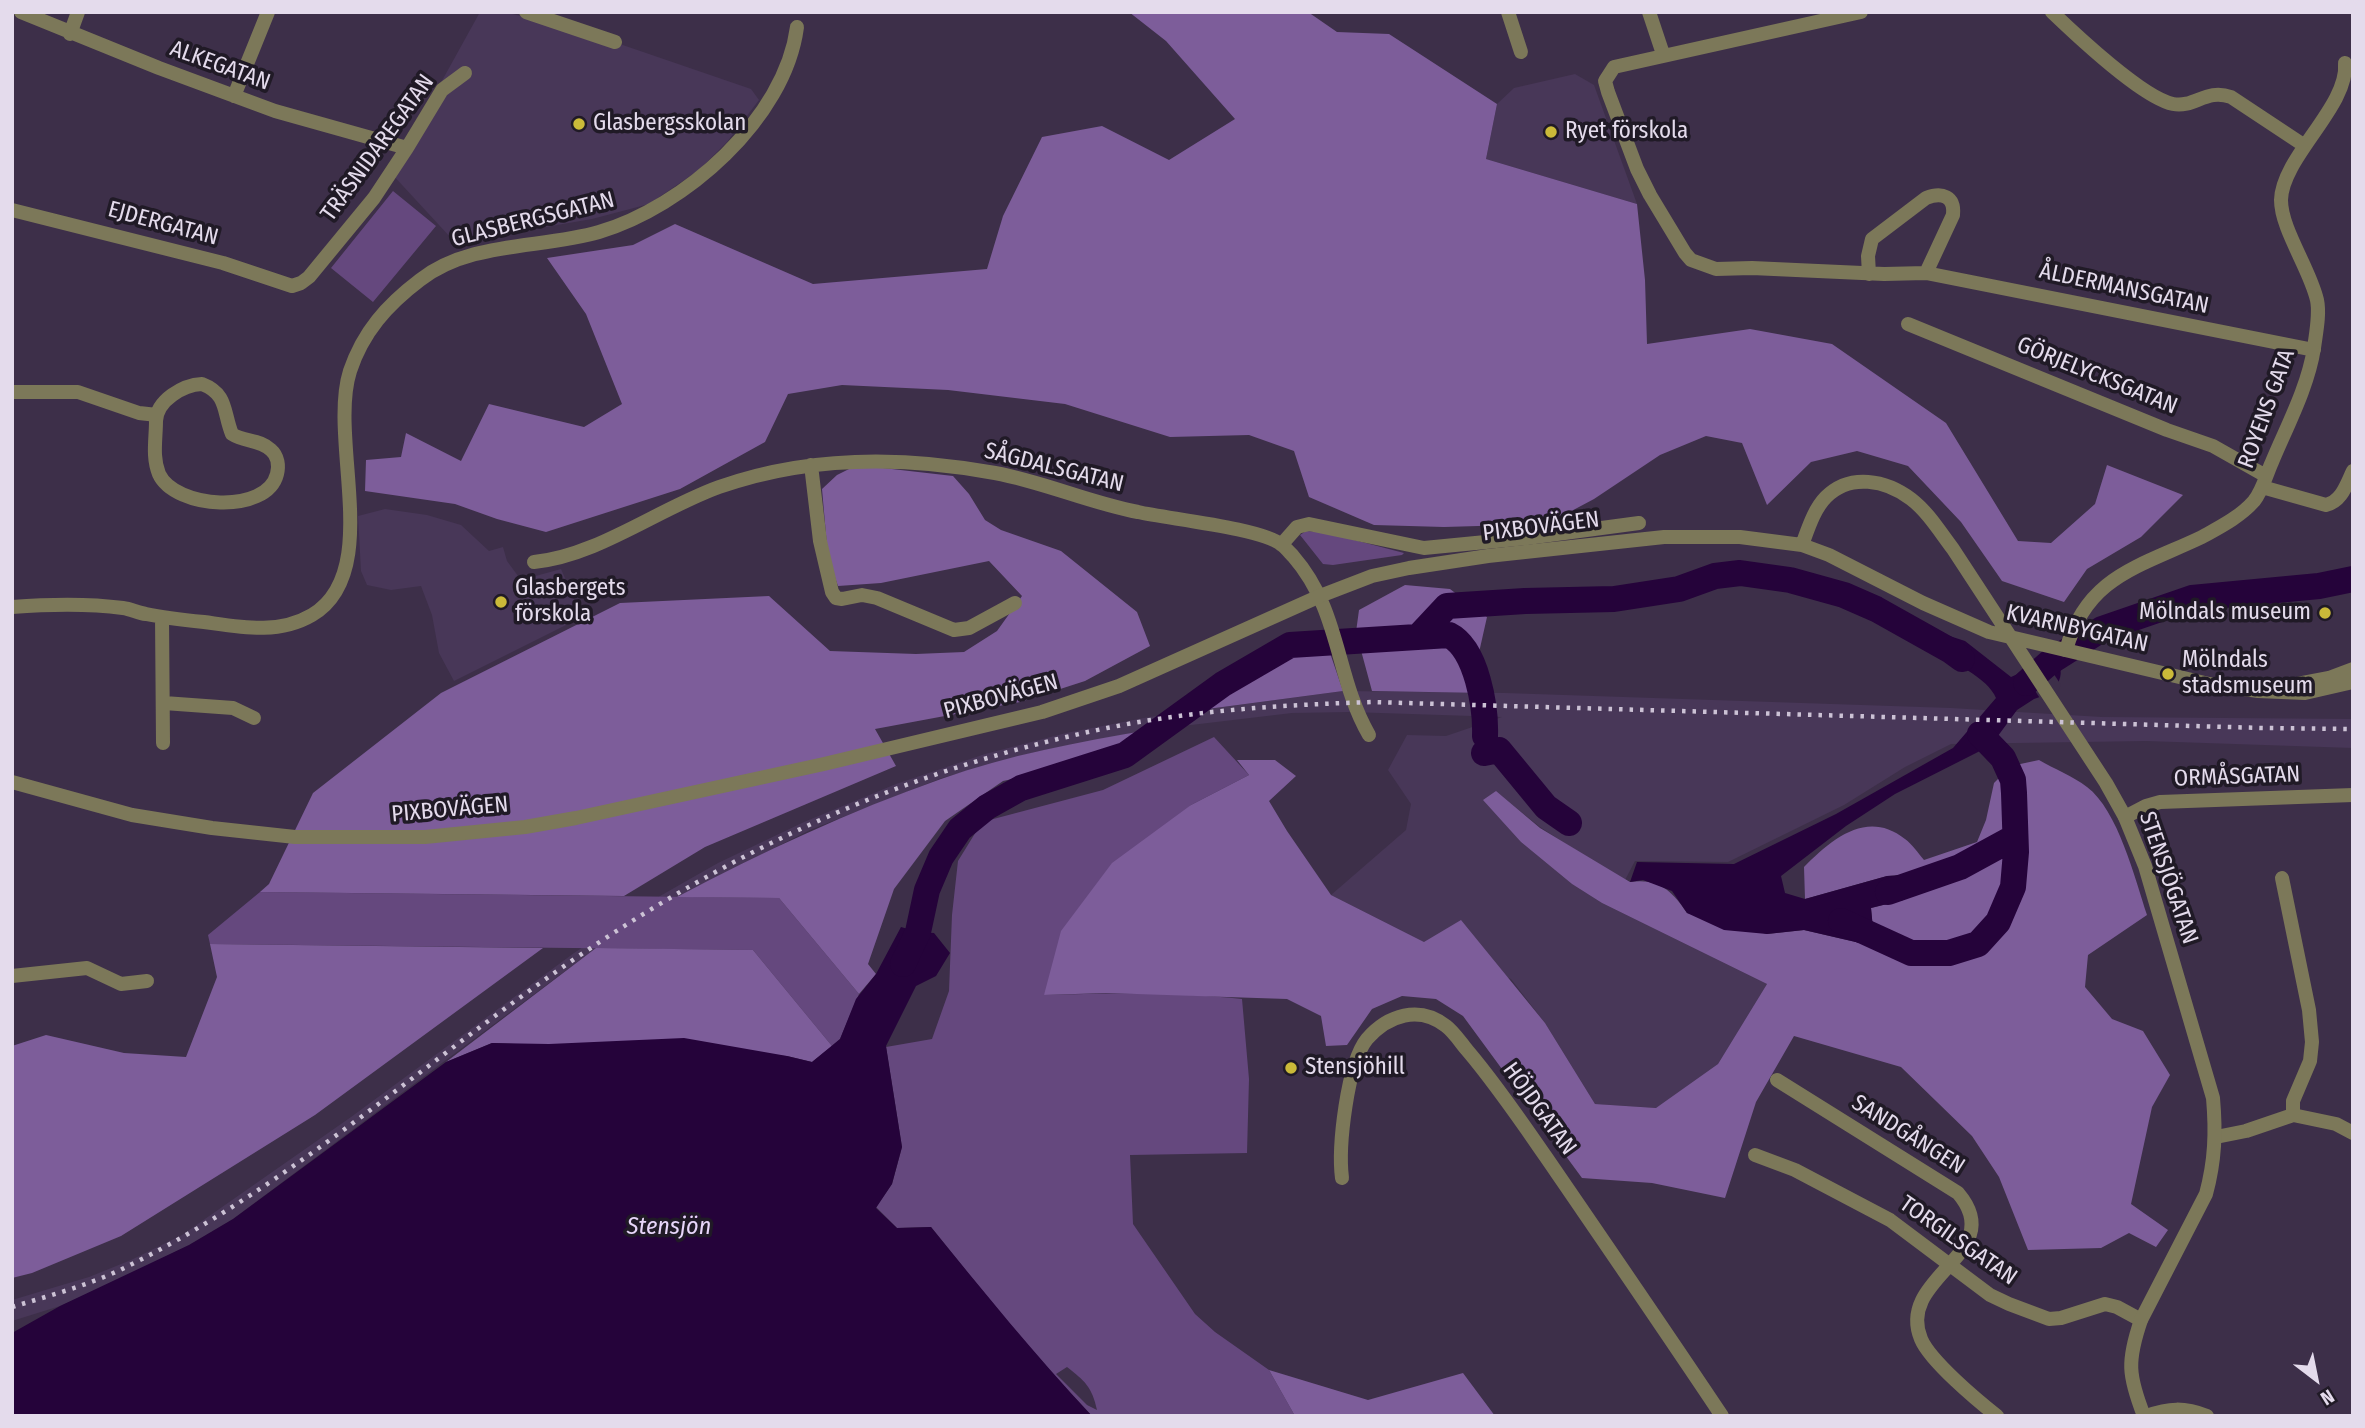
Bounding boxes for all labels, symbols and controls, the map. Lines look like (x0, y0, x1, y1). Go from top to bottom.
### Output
street label: ALKEGATAN (166, 35, 274, 97)
street label: TRÄSNIDAREGATAN (316, 69, 440, 227)
place label: Glasbergsskolan (593, 110, 746, 138)
marker: Glasbergsskolan (571, 116, 587, 132)
place label: Ryet förskola (1565, 118, 1688, 146)
marker: Ryet förskola (1543, 124, 1559, 140)
street label: GLASBERGSGATAN (449, 186, 617, 254)
street label: EJDERGATAN (105, 196, 221, 252)
street label: ÅLDERMANSGATAN (2037, 258, 2211, 320)
street label: GÖRJELYCKSGATAN (2013, 331, 2181, 421)
street label: ROYENS GATA (2233, 346, 2301, 472)
street label: SÅGDALSGATAN (982, 437, 1126, 499)
street label: PIXBOVÄGEN (1481, 506, 1601, 548)
place label: Glasbergets förskola (515, 575, 626, 629)
marker: Glasbergets förskola (493, 594, 509, 610)
street label: KVARNBYGATAN (2003, 599, 2151, 659)
place label: Mölndals museum (2139, 599, 2311, 627)
marker: Mölndals museum (2317, 605, 2333, 621)
place label: Mölndals stadsmuseum (2182, 647, 2313, 701)
marker: Mölndals stadsmuseum (2160, 666, 2176, 682)
street label: PIXBOVÄGEN (941, 668, 1061, 726)
street label: ORMÅSGATAN (2173, 761, 2301, 793)
street label: PIXBOVÄGEN (390, 791, 510, 829)
street label: STENSJÖGATAN (2132, 808, 2204, 948)
place label: Stensjöhill (1305, 1054, 1405, 1082)
street label: HÖJDGATAN (1496, 1057, 1582, 1161)
marker: Stensjöhill (1283, 1060, 1299, 1076)
street label: SANDGÅNGEN (1846, 1089, 1970, 1181)
street label: TORGILSGATAN (1894, 1190, 2022, 1292)
water label: Stensjön (627, 1213, 711, 1241)
north arrow (2281, 1344, 2351, 1414)
text: N (2316, 1384, 2338, 1410)

